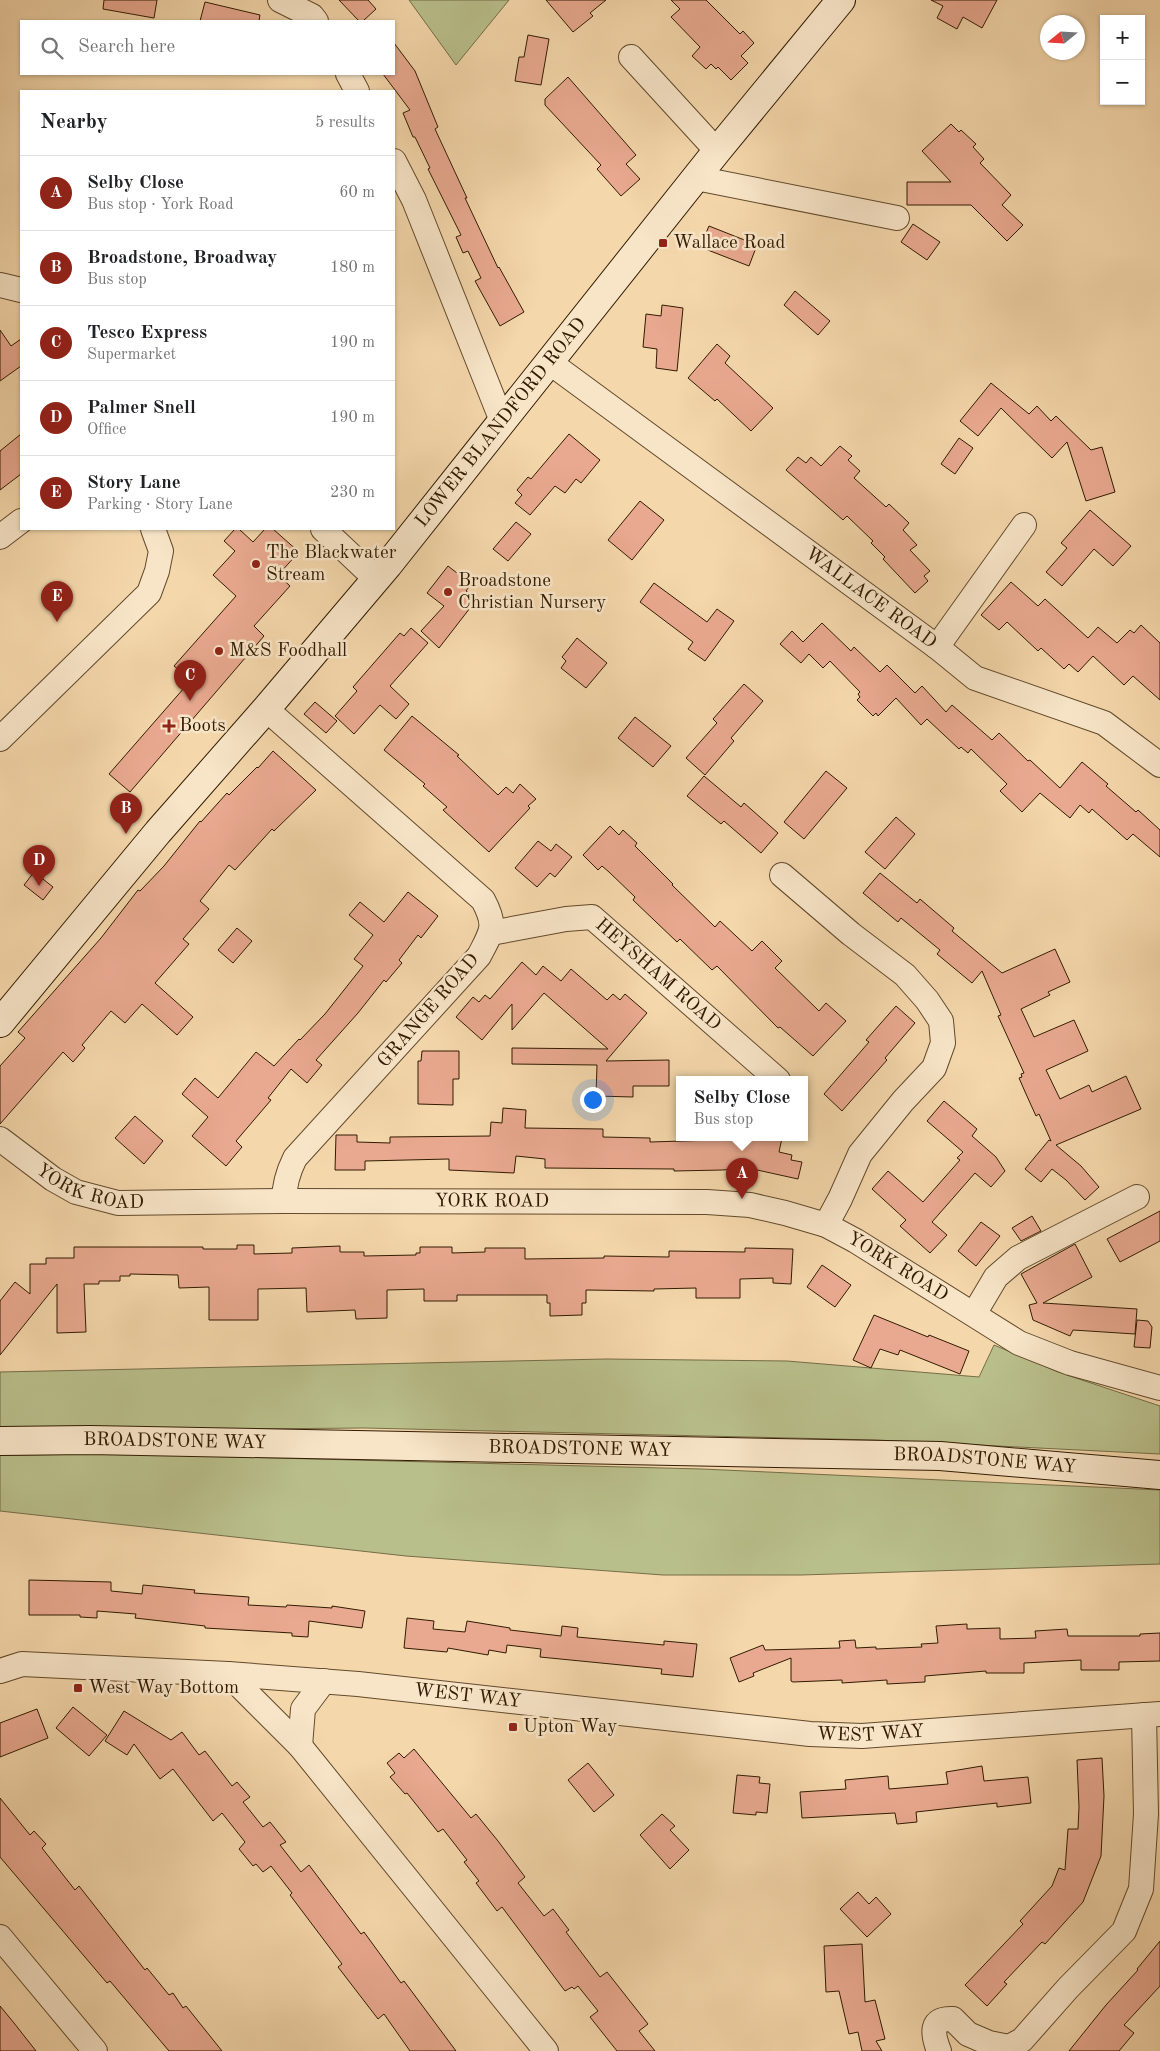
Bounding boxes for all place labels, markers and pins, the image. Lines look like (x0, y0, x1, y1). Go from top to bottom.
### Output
place label: Wallace Road (673, 234, 786, 253)
marker: Wallace Road (657, 237, 669, 249)
place label: The Blackwater Stream (266, 544, 397, 585)
marker: The Blackwater Stream (250, 558, 262, 570)
place label: Broadstone Christian Nursery (458, 572, 606, 613)
pin: E (41, 581, 73, 622)
marker: Broadstone Christian Nursery (442, 586, 454, 598)
place label: M&S Foodhall (229, 642, 347, 661)
marker: M&S Foodhall (213, 645, 225, 657)
pin: C (174, 660, 206, 701)
place label: Boots (179, 717, 226, 736)
marker: Boots (163, 720, 175, 732)
pin: B (110, 793, 142, 834)
pin: D (23, 845, 55, 886)
pin: A (726, 1158, 758, 1199)
place label: West Way Bottom (88, 1679, 239, 1698)
marker: West Way Bottom (72, 1682, 84, 1694)
place label: Upton Way (523, 1718, 617, 1737)
marker: Upton Way (507, 1721, 519, 1733)

